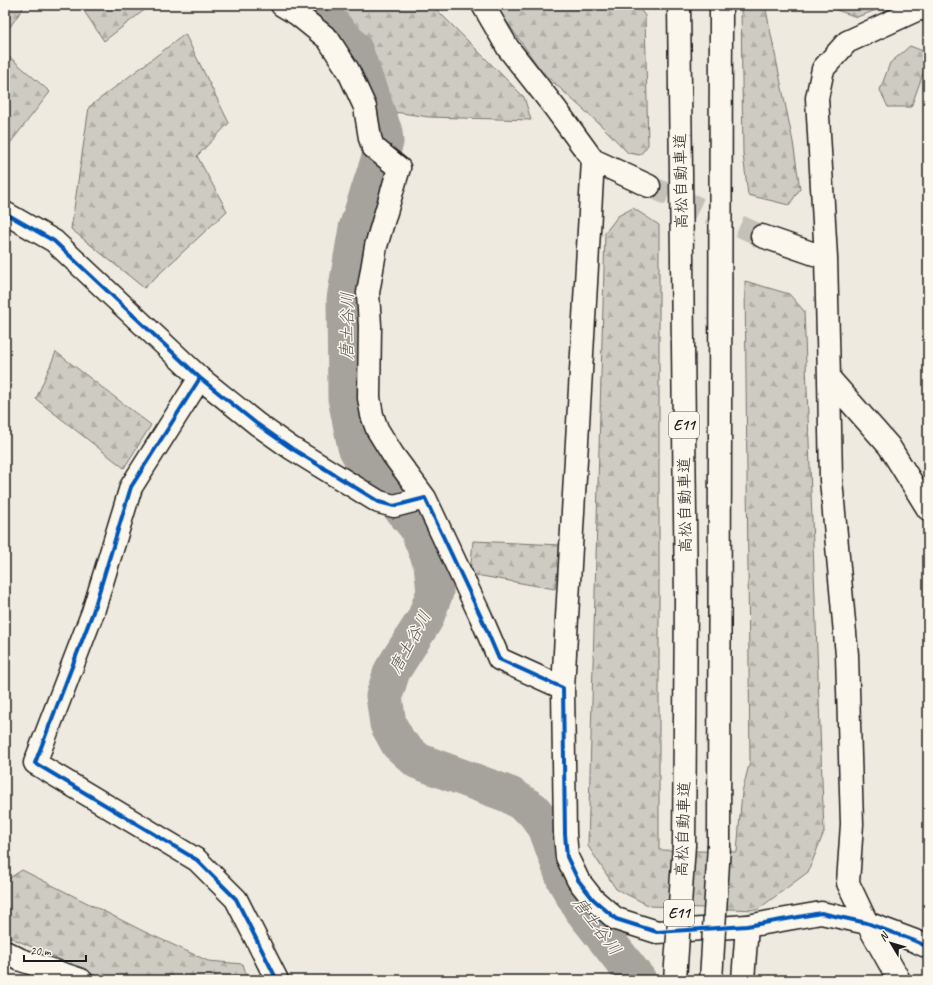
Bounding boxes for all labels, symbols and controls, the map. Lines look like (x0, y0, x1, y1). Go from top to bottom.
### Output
street label: 高松自動車道 (670, 133, 692, 229)
water label: 唐土谷川 (336, 292, 358, 360)
road number: E11 (669, 412, 699, 438)
street label: 高松自動車道 (674, 457, 696, 553)
water label: 唐土谷川 (384, 607, 436, 677)
street label: 高松自動車道 (671, 781, 695, 877)
water label: 唐土谷川 (568, 893, 626, 959)
road number: E11 (664, 900, 694, 926)
north arrow (871, 923, 911, 963)
text: N (876, 928, 892, 944)
scale bar (24, 937, 86, 963)
text: 20 m (30, 943, 52, 959)

